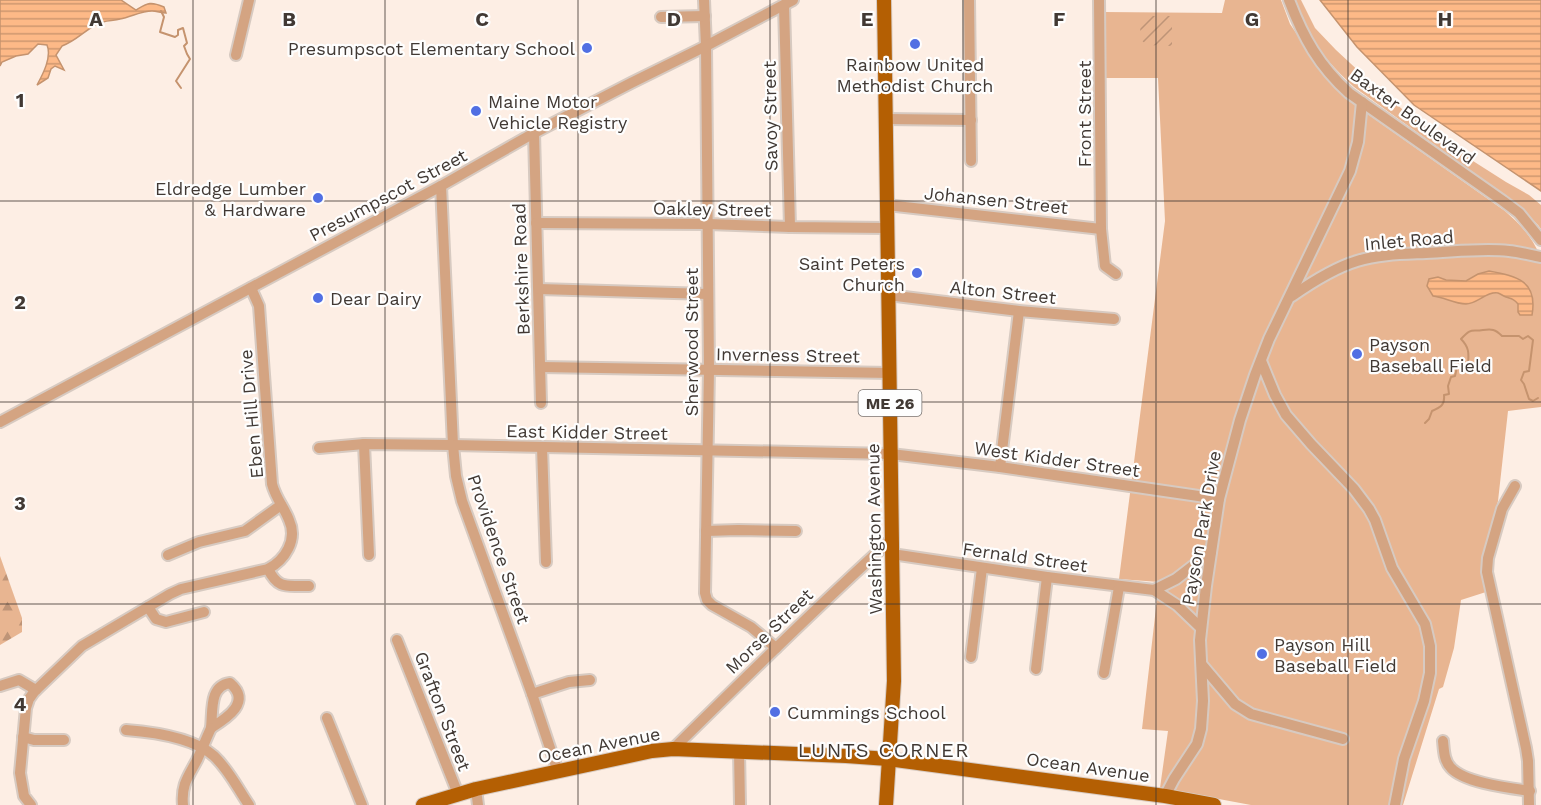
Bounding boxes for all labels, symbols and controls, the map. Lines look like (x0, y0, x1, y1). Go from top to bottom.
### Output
text: A (89, 7, 103, 31)
text: B (282, 7, 296, 31)
text: C (475, 7, 489, 31)
text: D (667, 7, 681, 31)
text: E (861, 7, 873, 31)
text: F (1053, 7, 1065, 31)
text: G (1245, 7, 1259, 31)
text: H (1438, 7, 1452, 31)
marker: Rainbow United Methodist Church (908, 37, 922, 51)
place label: Presumpscot Elementary School (288, 38, 575, 59)
marker: Presumpscot Elementary School (580, 41, 594, 55)
place label: Rainbow United Methodist Church (837, 54, 993, 96)
street label: Savoy Street (759, 60, 781, 171)
street label: Front Street (1074, 60, 1095, 167)
street label: Baxter Boulevard (1346, 64, 1480, 168)
text: 1 (16, 88, 24, 112)
place label: Maine Motor Vehicle Registry (488, 91, 628, 133)
marker: Maine Motor Vehicle Registry (469, 104, 483, 118)
street label: Presumpscot Street (306, 144, 471, 245)
place label: Eldredge Lumber & Hardware (155, 178, 306, 220)
street label: Johansen Street (923, 182, 1069, 218)
marker: Eldredge Lumber & Hardware (311, 191, 325, 205)
street label: Oakley Street (653, 197, 772, 221)
street label: Berkshire Road (508, 202, 534, 336)
street label: Inlet Road (1363, 226, 1455, 254)
place label: Saint Peters Church (799, 253, 905, 295)
marker: Saint Peters Church (910, 266, 924, 280)
street label: Sherwood Street (681, 267, 702, 416)
street label: Alton Street (949, 276, 1058, 308)
place label: Dear Dairy (330, 288, 422, 309)
text: 2 (14, 290, 26, 314)
marker: Dear Dairy (311, 291, 325, 305)
place label: Payson Baseball Field (1369, 334, 1492, 376)
street label: Inverness Street (716, 343, 861, 367)
marker: Payson Baseball Field (1350, 347, 1364, 361)
street label: Eben Hill Drive (235, 348, 267, 480)
road number: ME 26 (858, 390, 922, 416)
street label: East Kidder Street (506, 420, 668, 444)
street label: West Kidder Street (973, 437, 1142, 481)
street label: Washington Avenue (862, 443, 886, 615)
street label: Payson Park Drive (1177, 449, 1225, 607)
street label: Providence Street (464, 472, 535, 627)
text: 3 (14, 491, 26, 515)
street label: Fernald Street (961, 538, 1089, 576)
street label: Morse Street (721, 584, 817, 678)
place label: Payson Hill Baseball Field (1274, 634, 1397, 676)
marker: Payson Hill Baseball Field (1255, 647, 1269, 661)
street label: Grafton Street (411, 648, 476, 774)
text: 4 (14, 692, 27, 716)
place label: Cummings School (787, 702, 946, 723)
marker: Cummings School (768, 705, 782, 719)
street label: Ocean Avenue (536, 723, 662, 767)
district label: LUNTS CORNER (798, 738, 970, 762)
street label: Ocean Avenue (1025, 748, 1151, 786)

